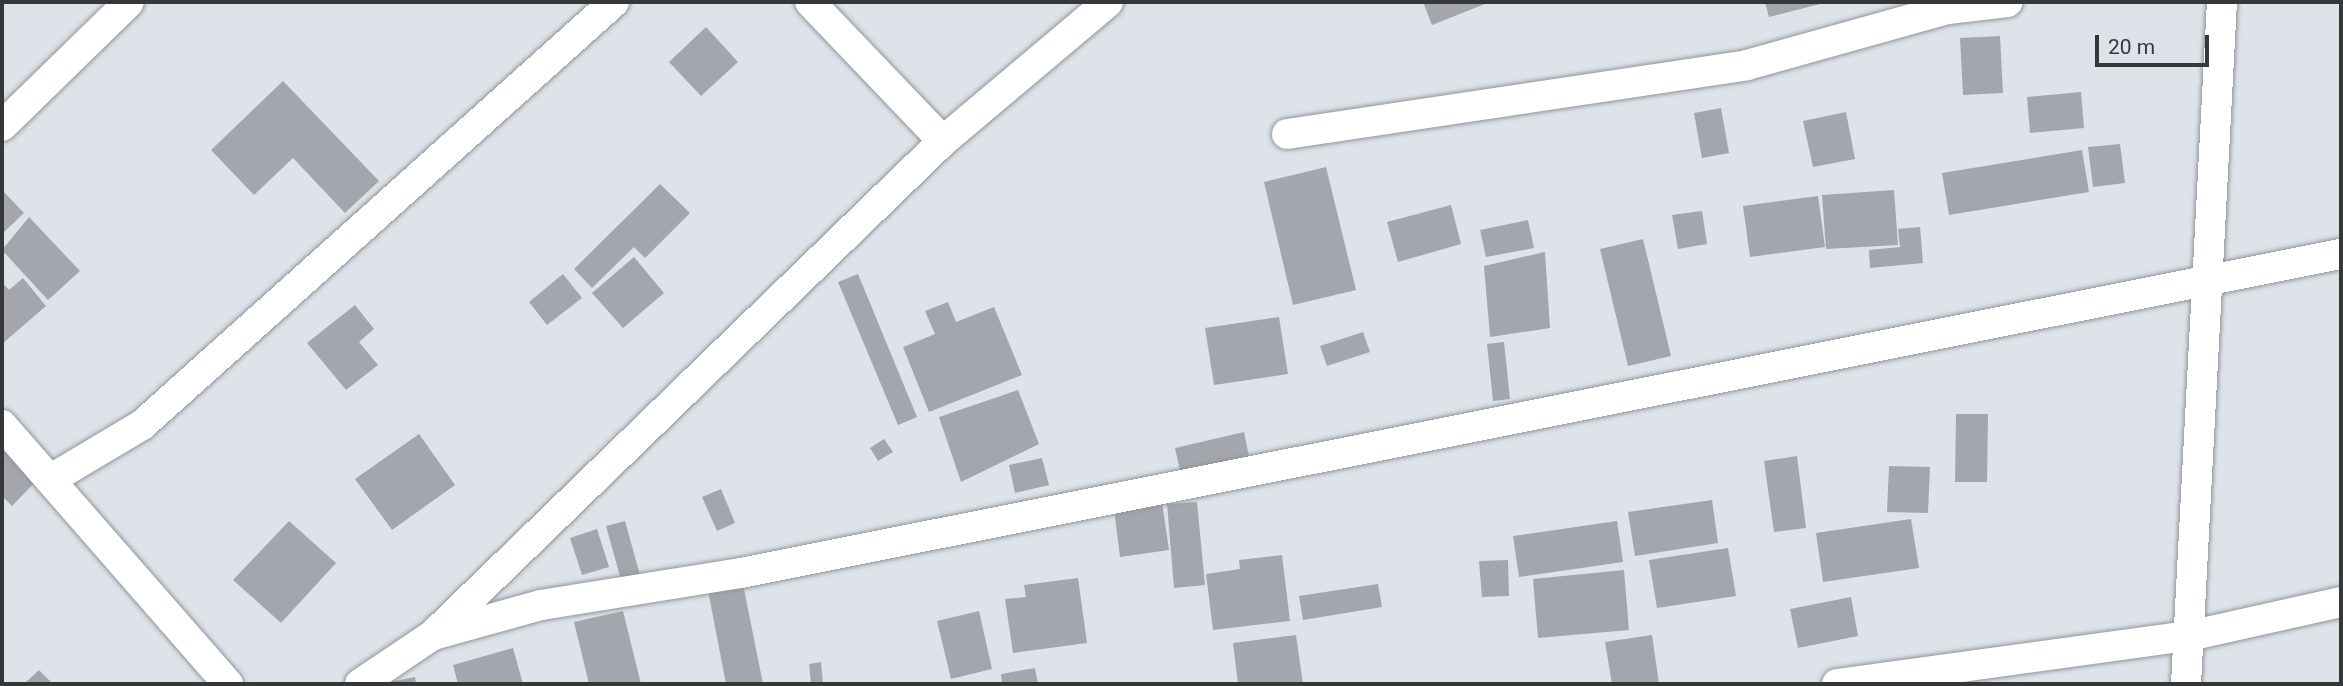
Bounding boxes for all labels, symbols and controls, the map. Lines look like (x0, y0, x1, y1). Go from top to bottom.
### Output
scale bar (2098, 21, 2212, 65)
text: 20 m (2108, 35, 2155, 59)

